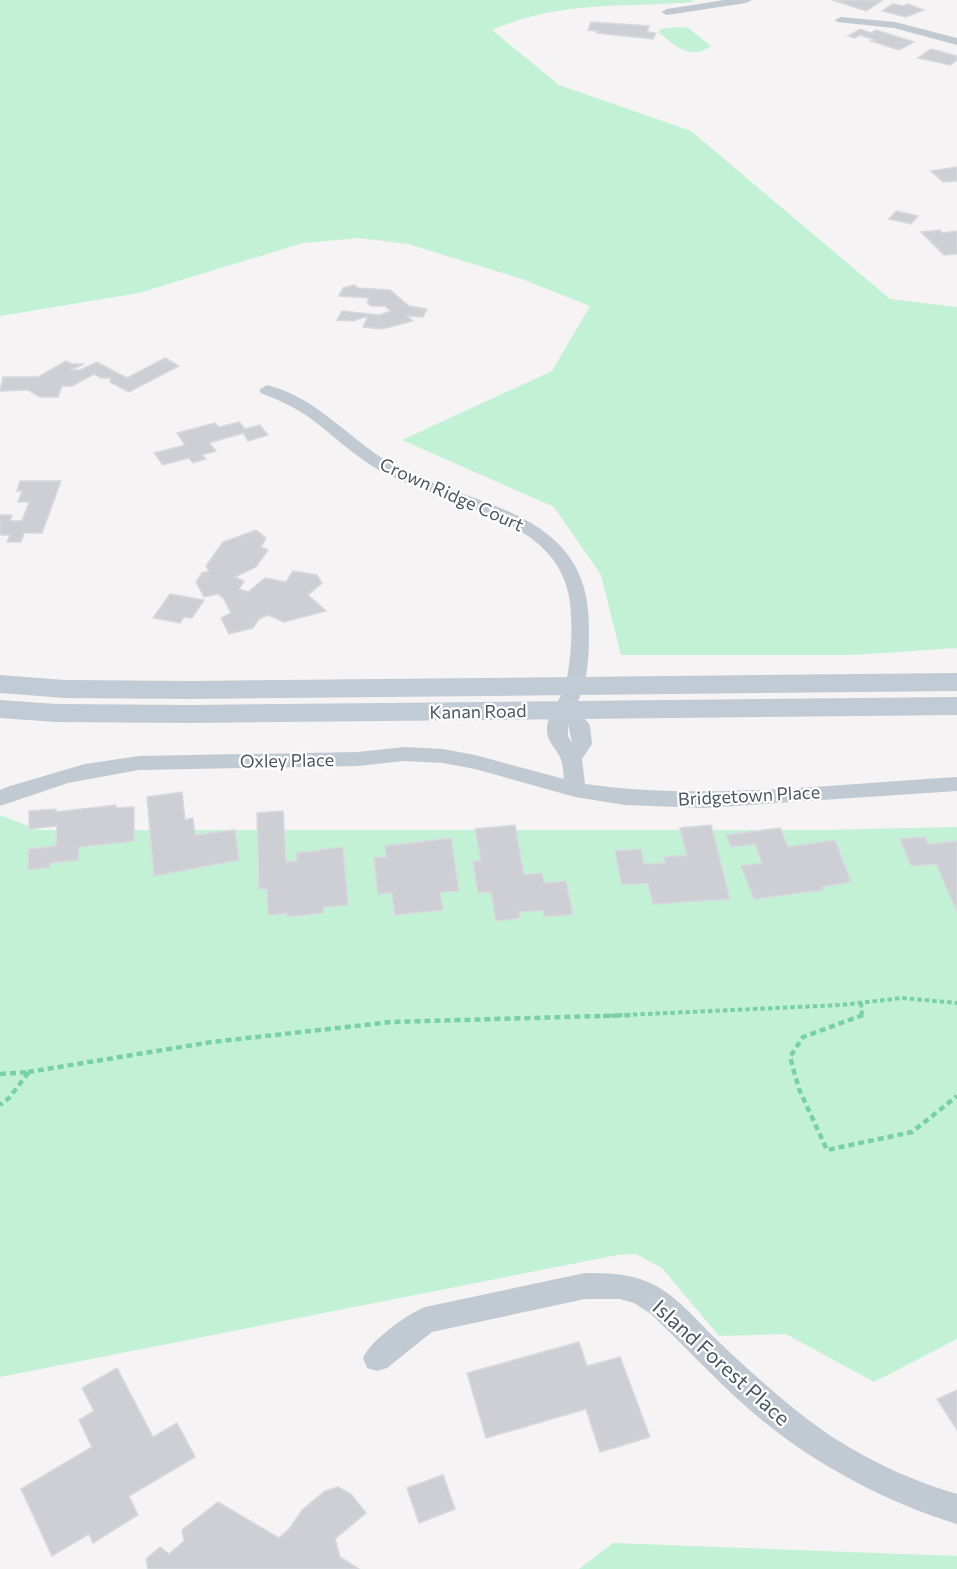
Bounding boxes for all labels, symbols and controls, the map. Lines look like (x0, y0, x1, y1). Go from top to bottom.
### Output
street label: Crown Ridge Court (377, 452, 527, 536)
street label: Kanan Road (429, 699, 527, 723)
street label: Oxley Place (240, 748, 334, 772)
street label: Bridgetown Place (677, 780, 821, 810)
street label: Island Forest Place (648, 1294, 796, 1430)

